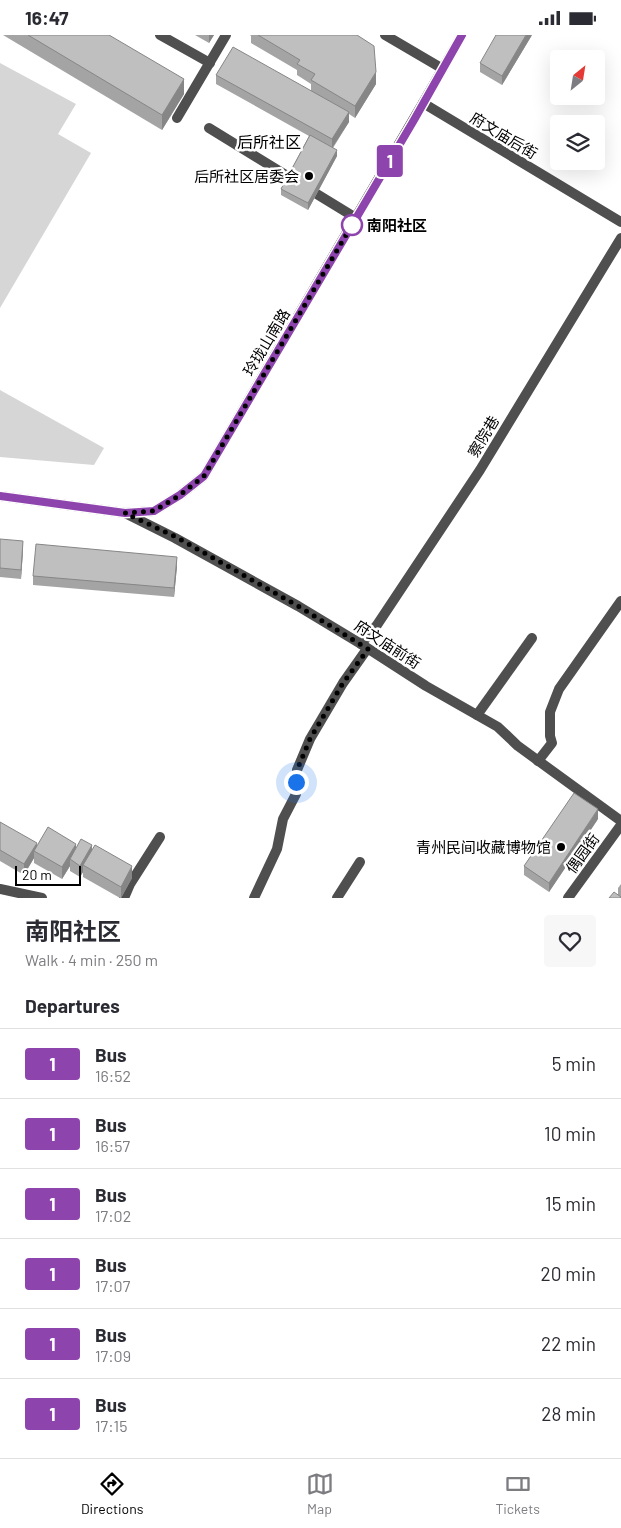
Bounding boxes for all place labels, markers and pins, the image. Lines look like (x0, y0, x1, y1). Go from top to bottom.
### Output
place label: 后所社区居委会 (194, 167, 299, 185)
marker: 后所社区居委会 (303, 170, 315, 182)
marker: 南阳社区 (341, 214, 363, 236)
place label: 南阳社区 (367, 216, 427, 234)
place label: 青州民间收藏博物馆 (416, 838, 551, 856)
marker: 青州民间收藏博物馆 (555, 841, 567, 853)

